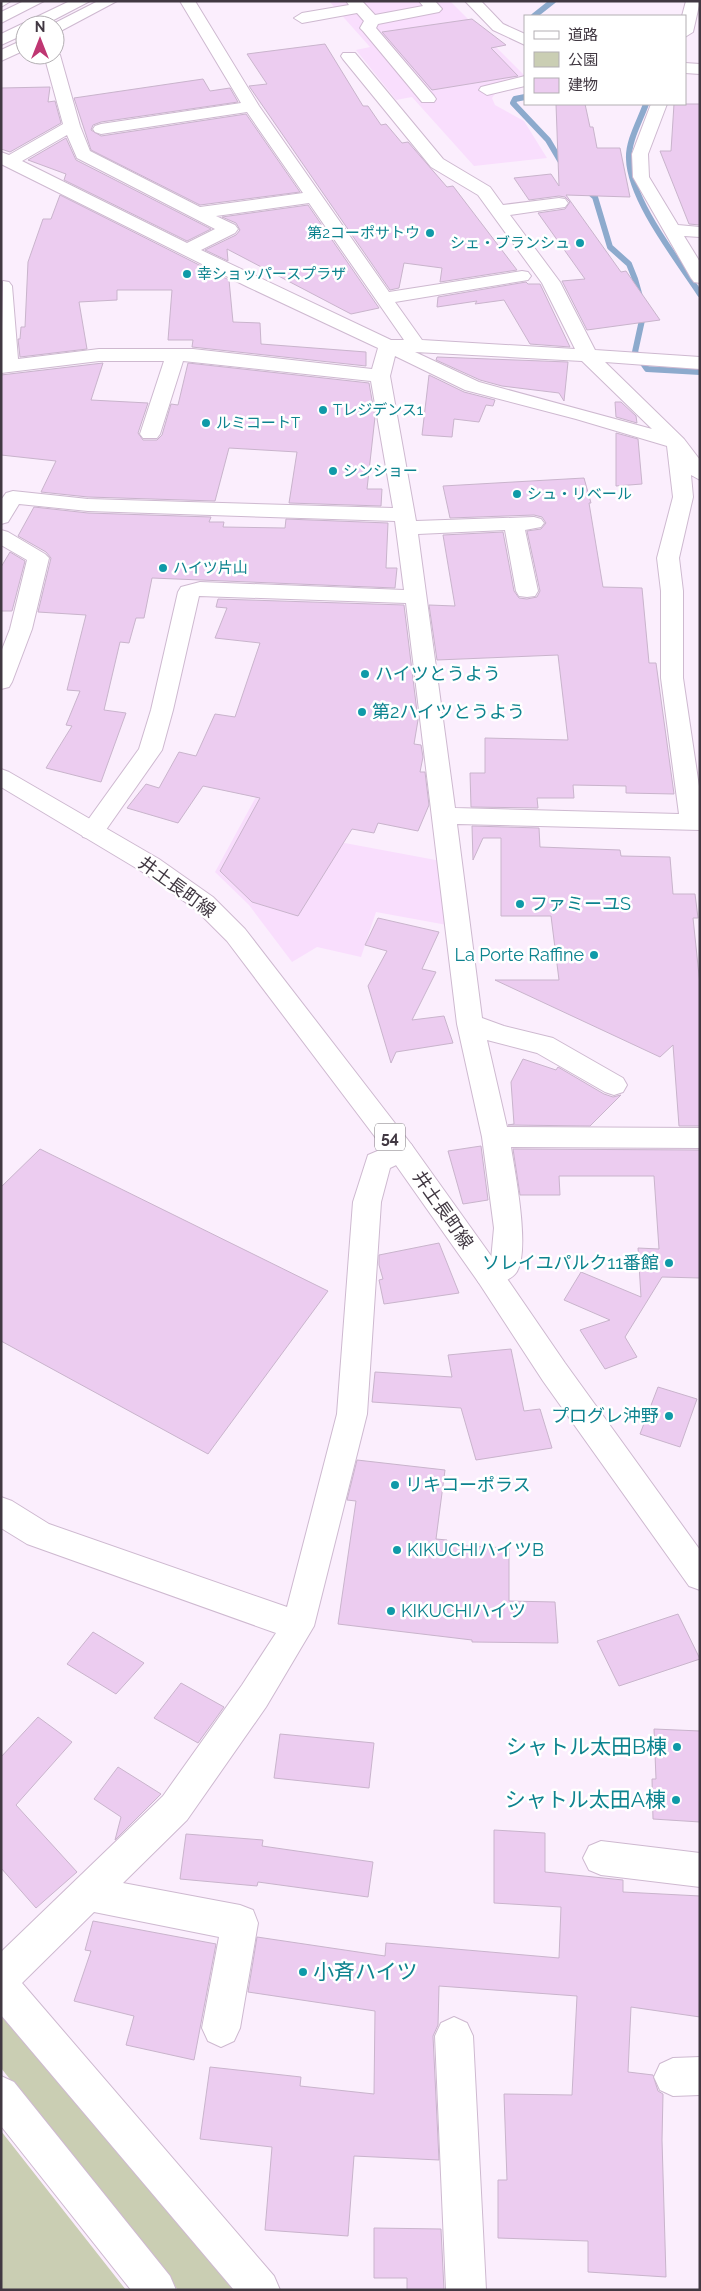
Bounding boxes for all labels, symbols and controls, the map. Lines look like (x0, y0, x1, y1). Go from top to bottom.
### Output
north arrow (15, 15, 65, 65)
legend (524, 15, 686, 105)
text: N (35, 19, 45, 35)
text: 道路 (568, 26, 598, 44)
text: 公園 (568, 51, 598, 69)
text: 建物 (568, 76, 598, 94)
place label: 第2コーポサトウ (307, 224, 420, 242)
marker: 第2コーポサトウ (424, 227, 436, 239)
place label: シェ・ブランシュ (450, 234, 570, 252)
marker: シェ・ブランシュ (574, 237, 586, 249)
place label: 幸ショッパースプラザ (197, 265, 346, 283)
marker: 幸ショッパースプラザ (181, 268, 193, 280)
place label: Tレジデンス1 (333, 401, 424, 419)
marker: Tレジデンス1 (317, 404, 329, 416)
place label: ルミコートT (216, 414, 300, 432)
marker: ルミコートT (200, 417, 212, 429)
place label: シンショー (343, 462, 418, 480)
marker: シンショー (327, 465, 339, 477)
place label: シュ・リベール (527, 485, 632, 503)
marker: シュ・リベール (511, 488, 523, 500)
place label: ハイツ片山 (173, 559, 248, 577)
marker: ハイツ片山 (157, 562, 169, 574)
place label: ハイツとうよう (375, 663, 501, 684)
marker: ハイツとうよう (359, 668, 371, 680)
place label: 第2ハイツとうよう (372, 701, 525, 722)
marker: 第2ハイツとうよう (356, 706, 368, 718)
street label: 井土長町線 (135, 852, 220, 922)
place label: ファミーユS (530, 893, 631, 914)
marker: ファミーユS (514, 898, 526, 910)
place label: La Porte Raffine (454, 944, 584, 965)
marker: La Porte Raffine (588, 949, 600, 961)
road number: 54 (375, 1124, 405, 1150)
street label: 井土長町線 (409, 1167, 478, 1253)
place label: ソレイユパルク11番館 (482, 1252, 659, 1273)
marker: ソレイユパルク11番館 (663, 1257, 675, 1269)
place label: プログレ沖野 (551, 1405, 659, 1426)
marker: プログレ沖野 (663, 1410, 675, 1422)
place label: リキコーポラス (405, 1474, 531, 1495)
marker: リキコーポラス (389, 1479, 401, 1491)
place label: KIKUCHIハイツB (407, 1539, 544, 1560)
marker: KIKUCHIハイツB (391, 1544, 403, 1556)
place label: KIKUCHIハイツ (401, 1600, 526, 1621)
marker: KIKUCHIハイツ (385, 1605, 397, 1617)
place label: シャトル太田B棟 (506, 1734, 667, 1759)
marker: シャトル太田B棟 (671, 1741, 683, 1753)
place label: シャトル太田A棟 (505, 1787, 666, 1812)
marker: シャトル太田A棟 (670, 1794, 682, 1806)
place label: 小斉ハイツ (313, 1959, 418, 1984)
marker: 小斉ハイツ (297, 1966, 309, 1978)

